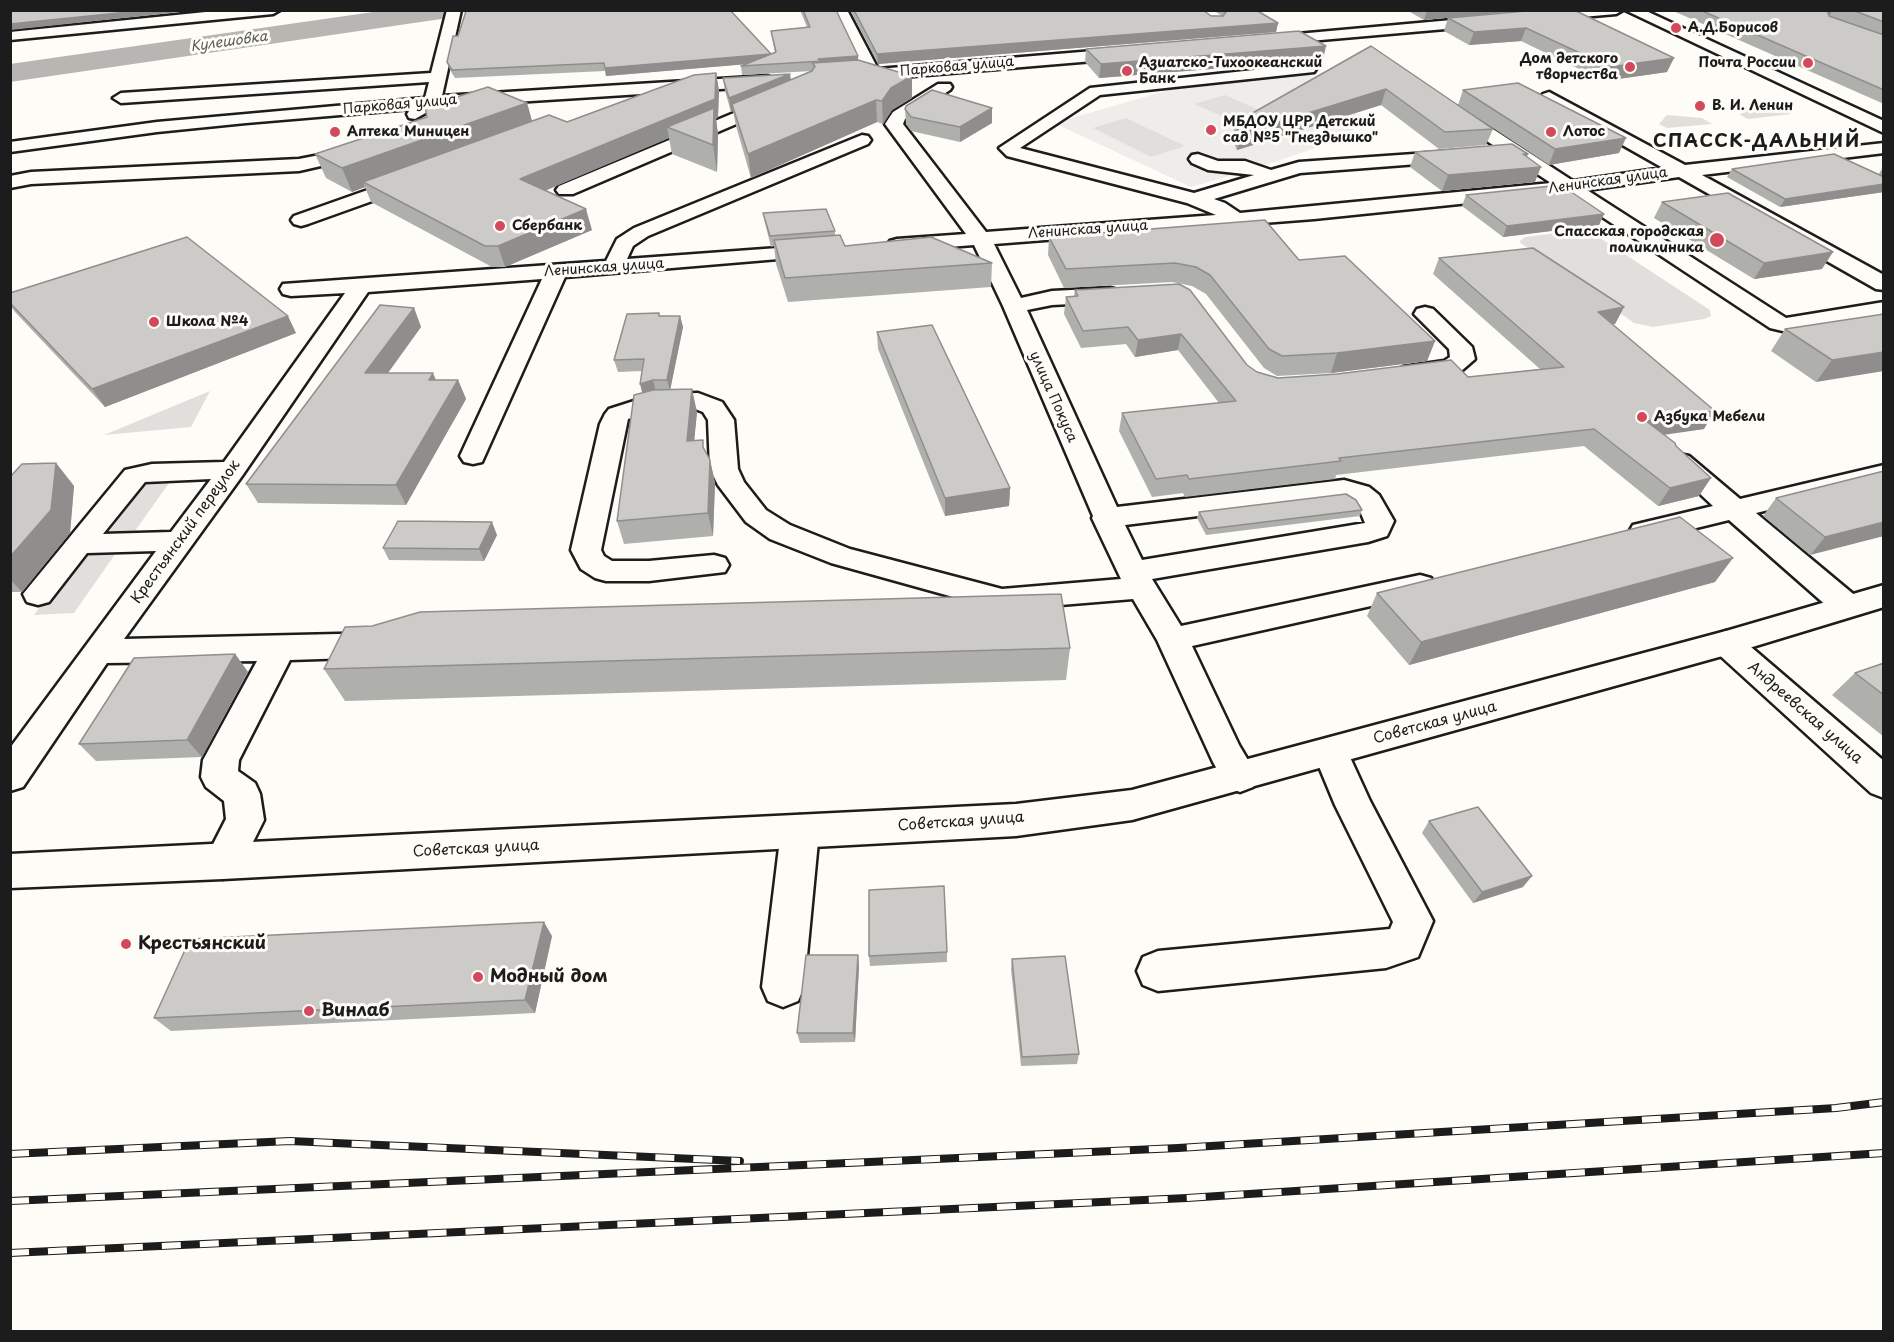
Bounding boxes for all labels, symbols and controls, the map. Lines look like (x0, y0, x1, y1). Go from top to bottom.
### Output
place label: А.Д.Борисов (1688, 20, 1778, 36)
marker: А.Д.Борисов (1669, 21, 1683, 35)
water label: Кулешовка (190, 28, 268, 56)
place label: Дом детского творчества (1520, 51, 1618, 84)
street label: Парковая улица (899, 54, 1015, 80)
place label: Азиатско-Тихоокеанский Банк (1139, 55, 1322, 88)
place label: Почта России (1698, 55, 1796, 71)
marker: Почта России (1801, 56, 1815, 70)
marker: Дом детского творчества (1623, 60, 1637, 74)
marker: Азиатско-Тихоокеанский Банк (1120, 64, 1134, 78)
street label: Парковая улица (342, 92, 458, 118)
place label: В. И. Ленин (1712, 98, 1793, 114)
marker: В. И. Ленин (1693, 99, 1707, 113)
place label: МБДОУ ЦРР Детский сад №5 "Гнездышко" (1223, 114, 1378, 146)
marker: МБДОУ ЦРР Детский сад №5 "Гнездышко" (1204, 123, 1218, 137)
place label: Аптека Миницен (347, 124, 469, 140)
place label: Лотос (1563, 124, 1605, 140)
marker: Аптека Миницен (328, 125, 342, 139)
marker: Лотос (1544, 125, 1558, 139)
district label: СПАССК-ДАЛЬНИЙ (1653, 131, 1861, 153)
street label: Ленинская улица (1547, 164, 1669, 198)
street label: Ленинская улица (1027, 217, 1149, 243)
place label: Сбербанк (512, 218, 582, 234)
marker: Сбербанк (493, 219, 507, 233)
place label: Спасская городская поликлиника (1554, 224, 1704, 256)
marker: Спасская городская поликлиника (1708, 231, 1726, 249)
street label: Ленинская улица (543, 255, 665, 281)
place label: Школа №4 (166, 314, 248, 330)
marker: Школа №4 (147, 315, 161, 329)
street label: улица Покуса (1025, 349, 1081, 445)
place label: Азбука Мебели (1654, 409, 1765, 425)
marker: Азбука Мебели (1635, 410, 1649, 424)
street label: Крестьянский переулок (128, 457, 244, 607)
street label: Андреевская улица (1744, 658, 1866, 768)
street label: Советская улица (1371, 698, 1499, 748)
street label: Советская улица (897, 809, 1025, 835)
street label: Советская улица (412, 837, 540, 861)
place label: Крестьянский (138, 933, 266, 955)
marker: Крестьянский (119, 937, 133, 951)
place label: Модный дом (490, 966, 608, 988)
marker: Модный дом (471, 970, 485, 984)
place label: Винлаб (321, 1000, 389, 1022)
marker: Винлаб (302, 1004, 316, 1018)

